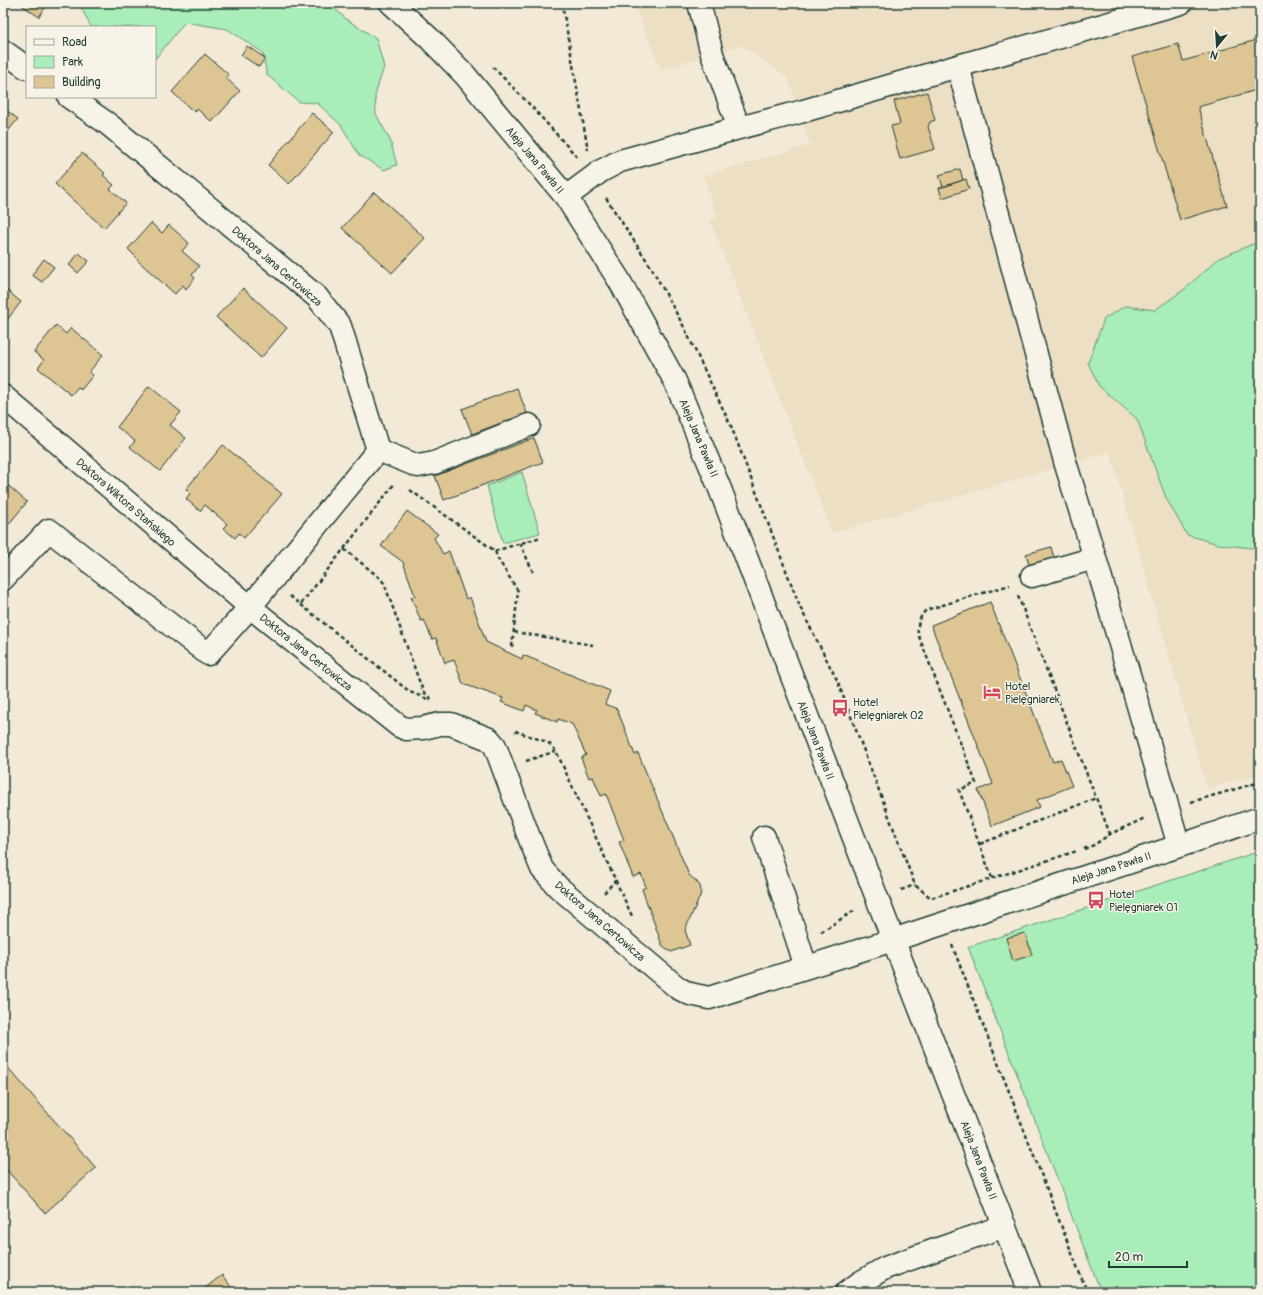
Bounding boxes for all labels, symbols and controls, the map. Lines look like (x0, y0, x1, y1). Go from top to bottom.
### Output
legend (26, 26, 156, 98)
north arrow (1197, 26, 1237, 66)
text: Road (62, 35, 87, 50)
text: N (1208, 48, 1220, 62)
text: Park (62, 55, 83, 70)
text: Building (62, 75, 101, 90)
street label: Aleja Jana Pawła II (503, 124, 566, 197)
street label: Doktora Jana Certowicza (229, 224, 324, 309)
street label: Aleja Jana Pawła II (676, 397, 721, 479)
street label: Doktora Wiktora Stańskiego (73, 456, 178, 549)
street label: Doktora Jana Certowicza (257, 611, 355, 694)
place label: Hotel Pielęgniarek (1005, 680, 1060, 706)
hotel icon: Hotel Pielęgniarek (982, 682, 1002, 702)
place label: Hotel Pielęgniarek 02 (853, 696, 924, 722)
bus stop icon: Hotel Pielęgniarek 02 (830, 698, 850, 718)
street label: Aleja Jana Pawła II (794, 699, 837, 782)
street label: Aleja Jana Pawła II (1069, 849, 1153, 888)
street label: Doktora Jana Certowicza (552, 879, 647, 964)
place label: Hotel Pielęgniarek 01 (1109, 888, 1178, 914)
bus stop icon: Hotel Pielęgniarek 01 (1086, 890, 1106, 910)
street label: Aleja Jana Pawła II (957, 1119, 1000, 1202)
scale bar (1109, 1243, 1187, 1269)
text: 20 m (1115, 1250, 1144, 1265)

